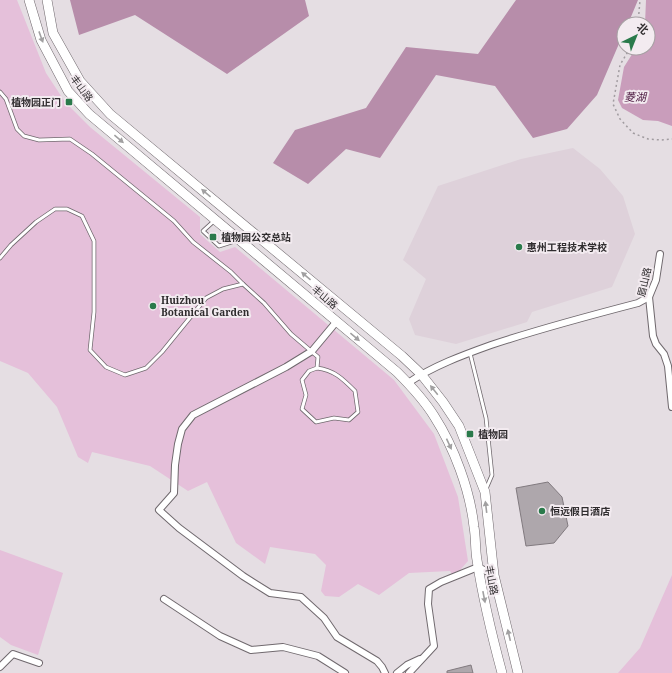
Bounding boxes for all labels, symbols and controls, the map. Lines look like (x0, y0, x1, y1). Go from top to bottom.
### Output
north arrow (616, 16, 656, 56)
text: 北 (634, 19, 652, 38)
one-way arrow (38, 32, 44, 44)
street label: 丰山路 (67, 72, 97, 104)
water label: 菱湖 (624, 89, 648, 104)
place label: 植物园正门 (11, 95, 61, 109)
marker: 植物园正门 (64, 97, 74, 107)
one-way arrow (113, 134, 124, 143)
one-way arrow (200, 189, 211, 198)
place label: 植物园公交总站 (221, 230, 291, 244)
marker: 植物园公交总站 (208, 232, 218, 242)
place label: 惠州工程技术学校 (527, 240, 607, 254)
marker: 惠州工程技术学校 (514, 242, 524, 252)
street label: 眉山路 (634, 266, 654, 298)
one-way arrow (300, 271, 311, 280)
street label: 丰山路 (309, 282, 341, 312)
place label: Huizhou Botanical Garden (161, 293, 250, 319)
marker: Huizhou Botanical Garden (148, 301, 158, 311)
one-way arrow (350, 332, 361, 341)
one-way arrow (429, 385, 438, 396)
place label: 植物园 (478, 427, 508, 441)
marker: 植物园 (465, 429, 475, 439)
one-way arrow (446, 438, 452, 450)
one-way arrow (483, 501, 489, 513)
place label: 恒远假日酒店 (550, 504, 610, 518)
marker: 恒远假日酒店 (537, 506, 547, 516)
street label: 丰山路 (482, 564, 502, 596)
one-way arrow (481, 591, 487, 603)
one-way arrow (505, 629, 511, 641)

